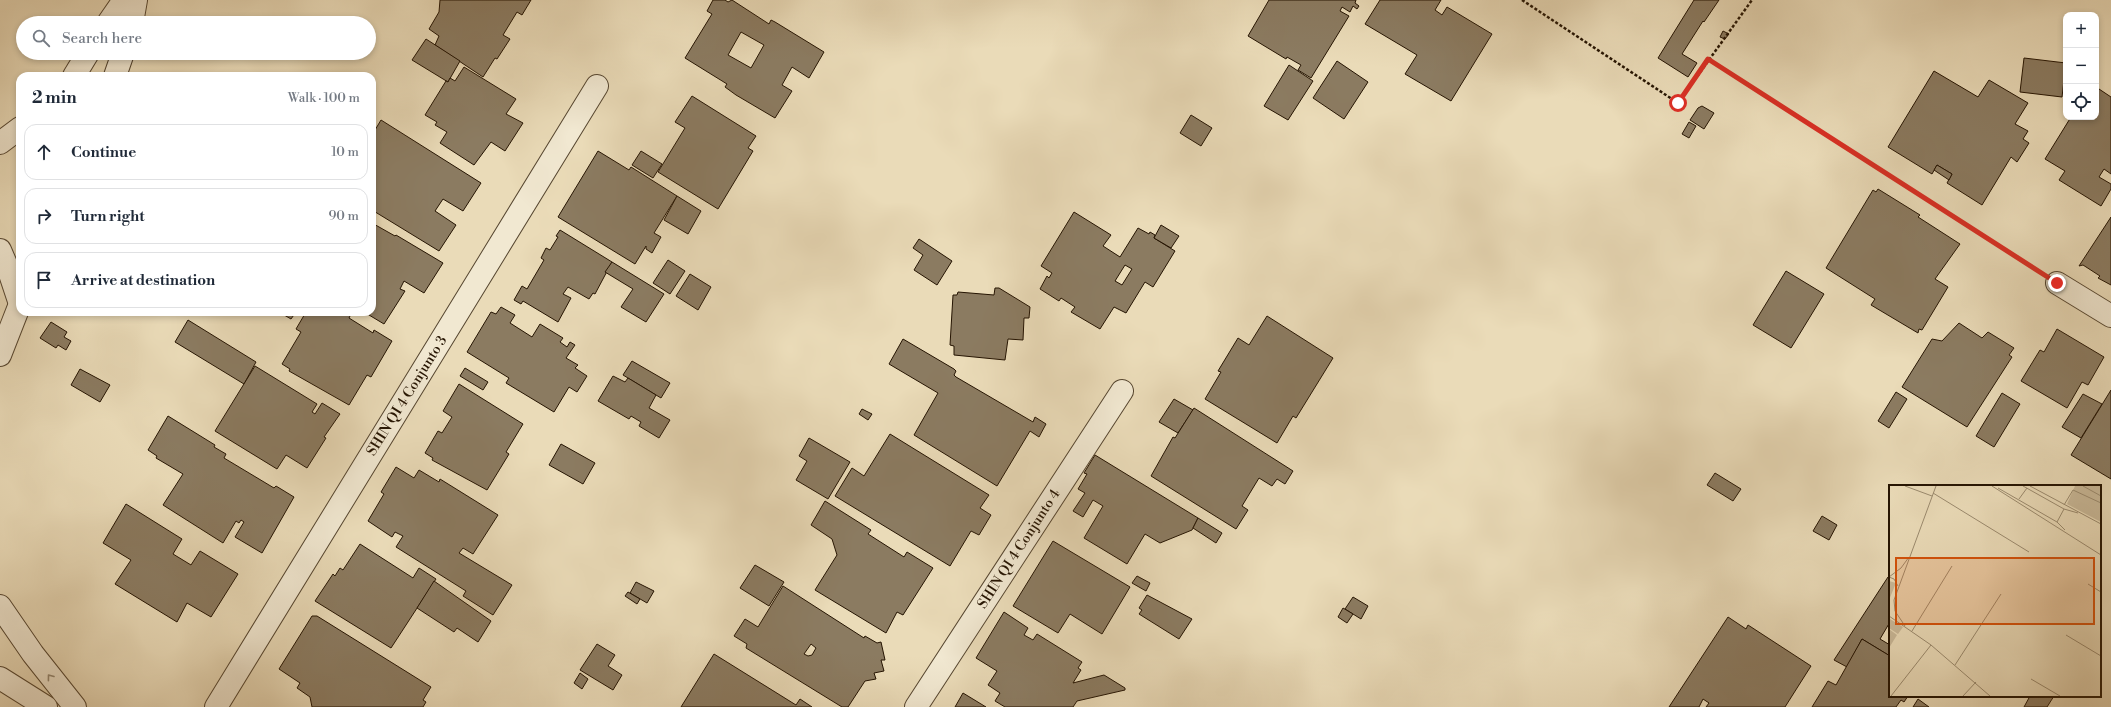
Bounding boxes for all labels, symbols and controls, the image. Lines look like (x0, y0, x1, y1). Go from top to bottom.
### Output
map controls (2063, 12, 2099, 120)
button: + (2063, 12, 2099, 48)
search box (16, 16, 376, 60)
icon: search (30, 27, 52, 49)
text: Search here (62, 29, 142, 48)
button: − (2063, 48, 2099, 84)
button: locate (2063, 84, 2099, 120)
text: 2 min (32, 87, 77, 109)
text: Walk · 100 m (288, 90, 360, 106)
route start (1669, 94, 1687, 112)
icon: ahead (33, 141, 55, 163)
text: Continue (71, 143, 136, 162)
text: 10 m (331, 144, 359, 160)
icon: right (33, 205, 55, 227)
text: Turn right (71, 207, 145, 226)
text: 90 m (328, 208, 359, 224)
icon: arrive (33, 269, 55, 291)
text: Arrive at destination (71, 271, 215, 290)
route end (2048, 274, 2066, 292)
street label: SHIN QI 4 Conjunto 3 (363, 332, 451, 459)
inset map (1889, 485, 2101, 697)
street label: SHIN QI 4 Conjunto 4 (974, 486, 1064, 612)
one-way arrow (48, 674, 55, 681)

